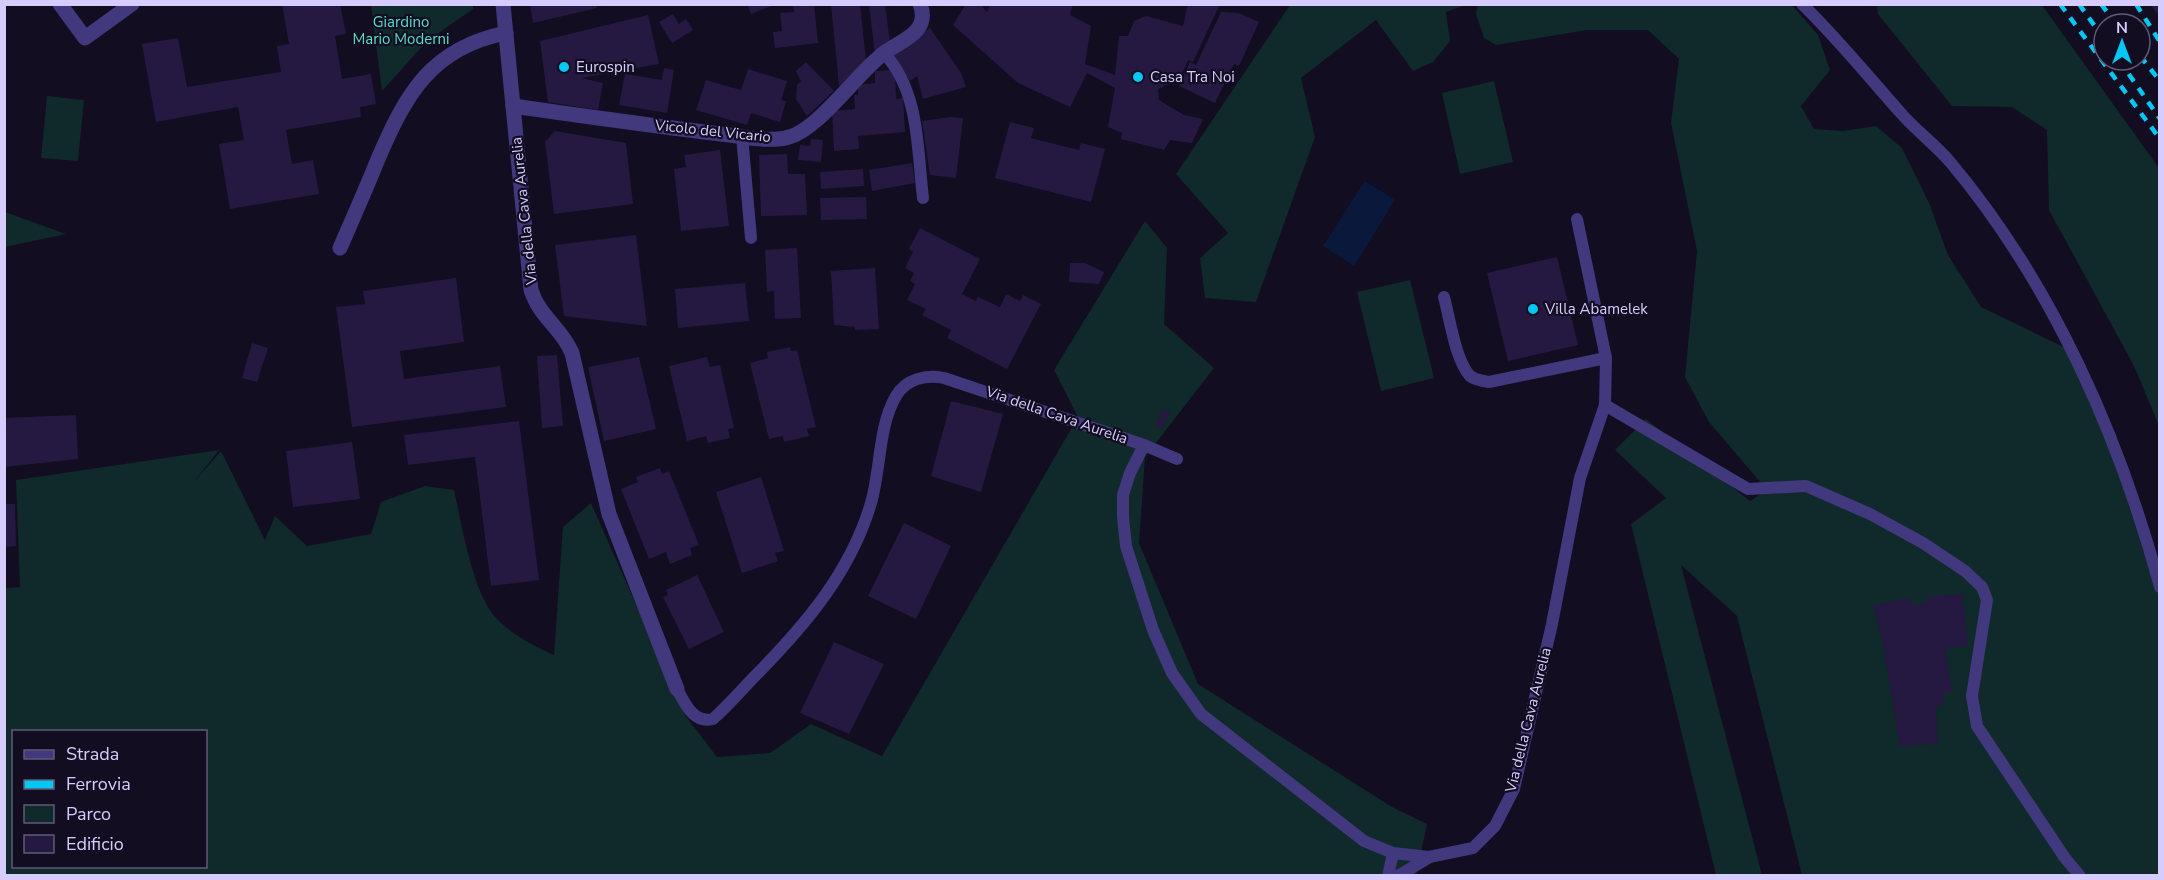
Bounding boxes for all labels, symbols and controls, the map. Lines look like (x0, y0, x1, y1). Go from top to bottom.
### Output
park label: Giardino Mario Moderni (352, 12, 450, 49)
north arrow (2092, 12, 2152, 72)
text: N (2116, 17, 2128, 39)
place label: Eurospin (576, 57, 635, 77)
marker: Eurospin (557, 60, 571, 74)
place label: Casa Tra Noi (1150, 67, 1235, 87)
marker: Casa Tra Noi (1131, 70, 1145, 84)
street label: Vicolo del Vicario (653, 115, 772, 147)
street label: Via della Cava Aurelia (506, 136, 542, 287)
place label: Villa Abamelek (1544, 299, 1648, 319)
marker: Villa Abamelek (1526, 302, 1540, 316)
street label: Via della Cava Aurelia (983, 381, 1131, 449)
street label: Via della Cava Aurelia (1500, 645, 1556, 795)
legend (12, 730, 207, 868)
text: Strada (66, 742, 119, 766)
text: Ferrovia (66, 772, 131, 796)
text: Parco (66, 802, 111, 826)
text: Edificio (66, 832, 124, 856)

